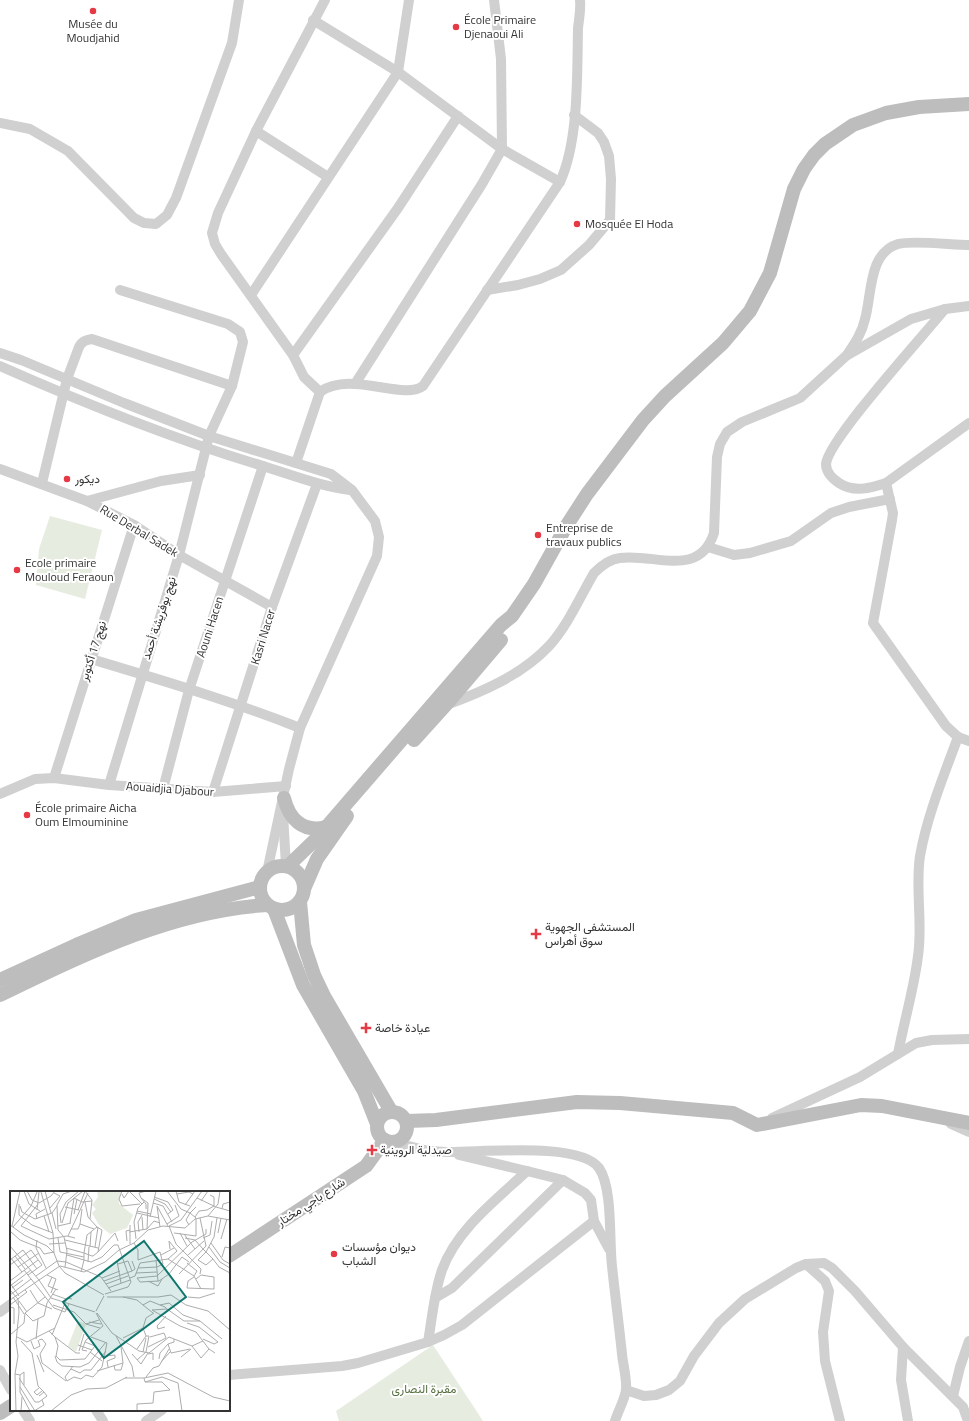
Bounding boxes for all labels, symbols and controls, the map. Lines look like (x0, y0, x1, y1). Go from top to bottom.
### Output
marker: Musée du Moudjahid (88, 6, 98, 16)
place label: École Primaire Djenaoui Ali (464, 10, 536, 43)
place label: Musée du Moudjahid (66, 14, 120, 47)
marker: École Primaire Djenaoui Ali (451, 22, 461, 32)
place label: Mosquée El Hoda (585, 214, 673, 233)
marker: Mosquée El Hoda (572, 219, 582, 229)
place label: ديكور (74, 469, 100, 488)
marker: ديكور (62, 474, 72, 484)
street label: Rue Derbal Sadek (96, 500, 182, 562)
place label: Entreprise de travaux publics (546, 518, 622, 551)
marker: Entreprise de travaux publics (533, 530, 543, 540)
place label: Ecole primaire Mouloud Feraoun (25, 553, 114, 586)
marker: Ecole primaire Mouloud Feraoun (12, 565, 22, 575)
street label: نهج بوفريشة أحمد (136, 574, 181, 662)
street label: Aouni Hacen (191, 594, 228, 660)
street label: Kasri Nacer (245, 607, 280, 667)
street label: نهج 17 أكتوبر (74, 618, 111, 684)
street label: Aouaidjia Djabour (125, 776, 215, 801)
place label: École primaire Aicha Oum Elmouminine (35, 798, 136, 831)
marker: École primaire Aicha Oum Elmouminine (22, 810, 32, 820)
place label: المستشفى الجهوية سوق أهراس (545, 917, 635, 950)
marker: المستشفى الجهوية سوق أهراس (530, 928, 542, 940)
place label: عيادة خاصة (375, 1018, 430, 1037)
marker: عيادة خاصة (360, 1022, 372, 1034)
place label: صيدلية الروينية (380, 1140, 452, 1159)
marker: صيدلية الروينية (367, 1145, 377, 1155)
street label: شارع باجي مختار (272, 1172, 349, 1232)
inset map (10, 1191, 230, 1411)
place label: ديوان مؤسسات الشباب (342, 1237, 416, 1270)
marker: ديوان مؤسسات الشباب (329, 1249, 339, 1259)
park label: مقبرة النصارى (392, 1379, 456, 1398)

